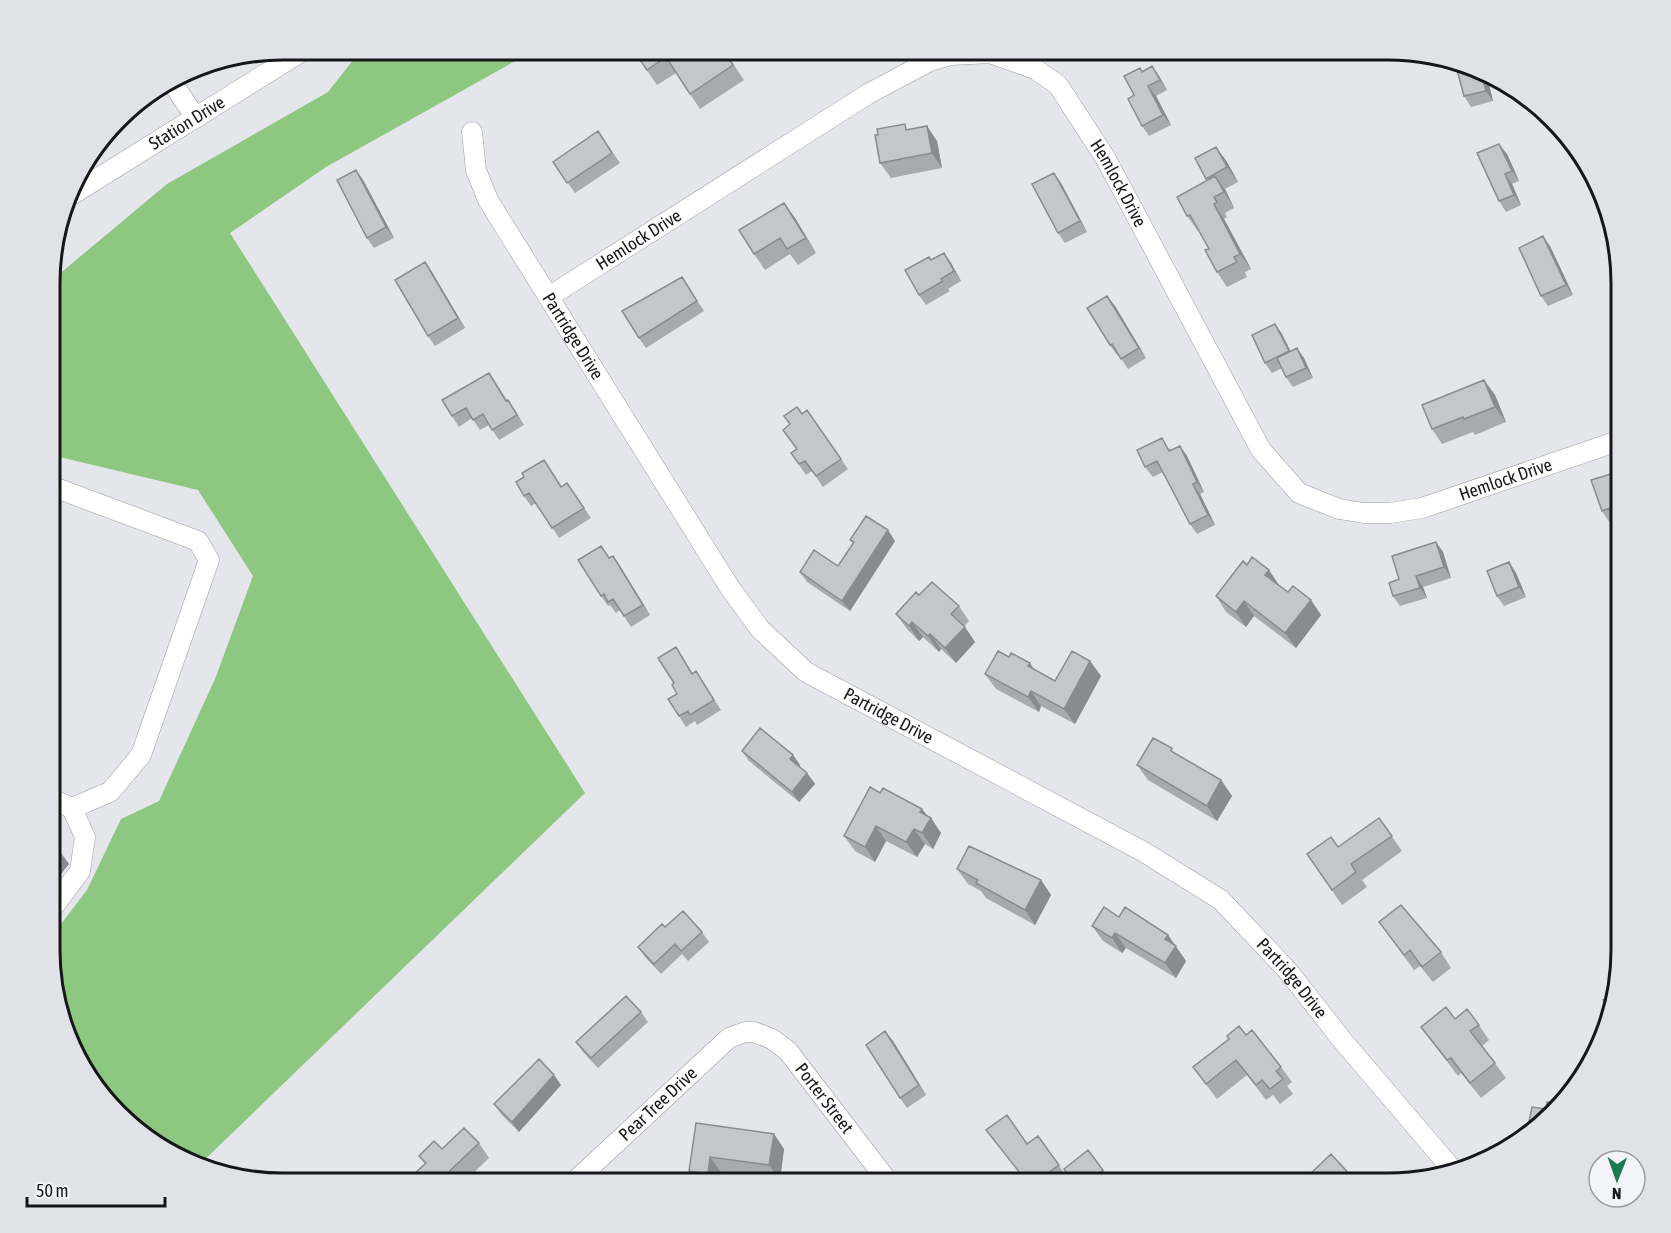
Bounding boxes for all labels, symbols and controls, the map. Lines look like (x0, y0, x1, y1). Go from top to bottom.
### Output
street label: Station Drive (145, 91, 228, 154)
street label: Hemlock Drive (1086, 135, 1151, 230)
street label: Hemlock Drive (592, 204, 685, 274)
street label: Partridge Drive (538, 289, 608, 383)
street label: Hemlock Drive (1456, 453, 1555, 505)
street label: Partridge Drive (840, 683, 937, 748)
street label: Partridge Drive (1253, 934, 1332, 1022)
street label: Porter Street (791, 1059, 858, 1137)
street label: Pear Tree Drive (614, 1062, 701, 1145)
north arrow (1587, 1149, 1647, 1209)
scale bar (27, 1170, 165, 1208)
text: 50 m (36, 1180, 68, 1201)
text: N (1612, 1185, 1622, 1203)

